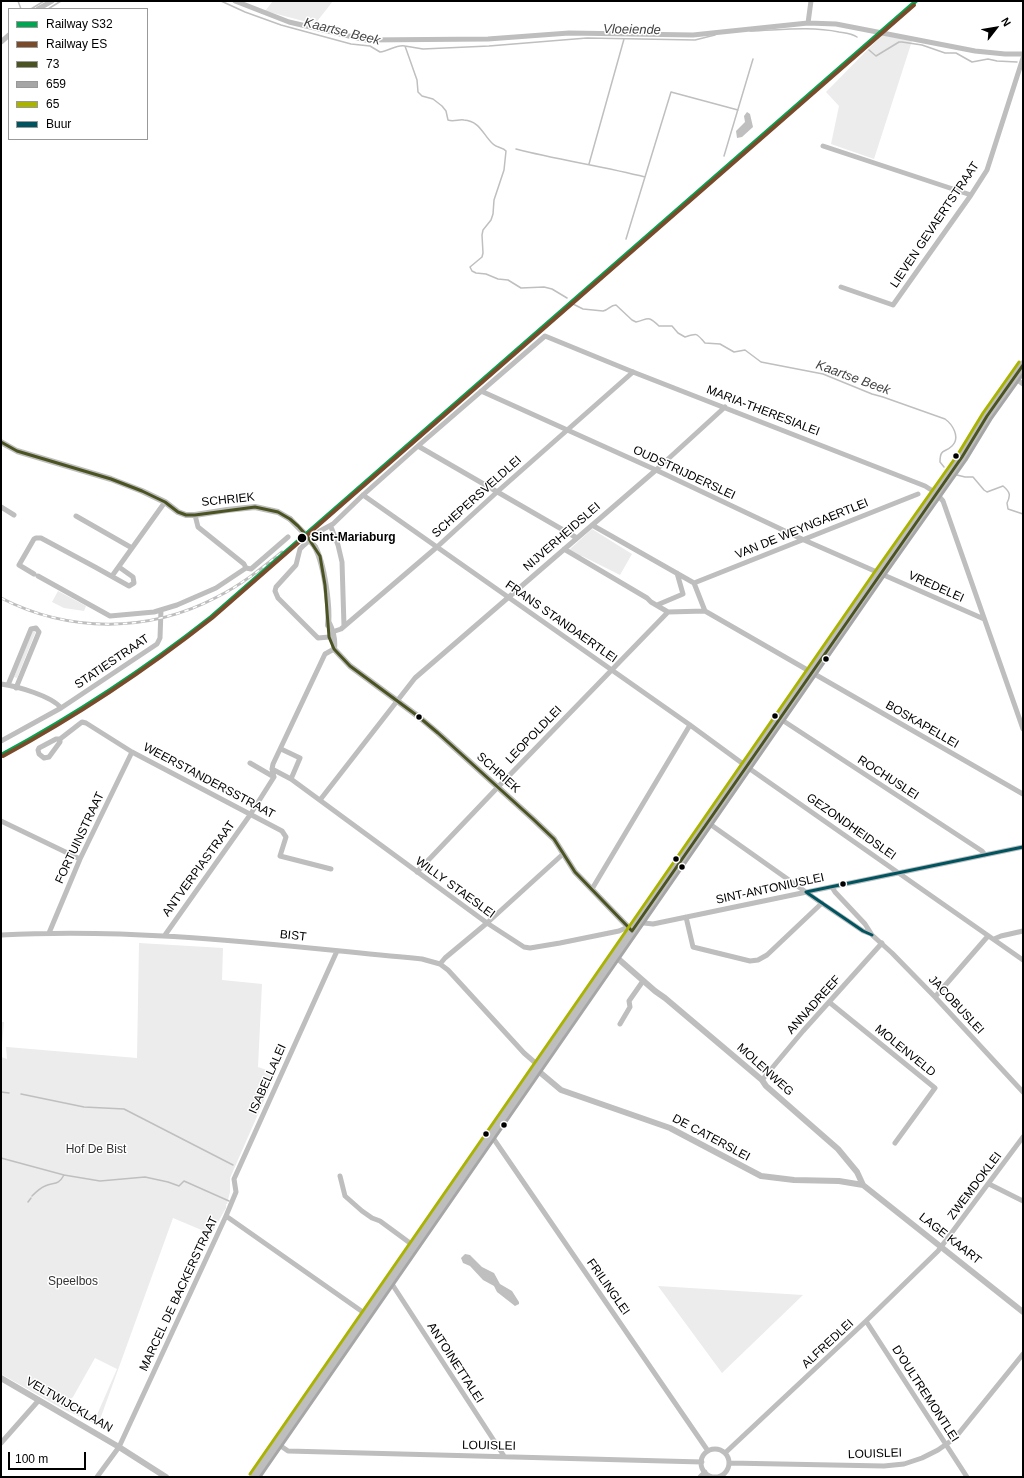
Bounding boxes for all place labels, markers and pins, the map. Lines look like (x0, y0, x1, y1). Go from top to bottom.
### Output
unlabelled marker (951, 451, 961, 461)
place label: Sint-Mariaburg (311, 531, 396, 545)
marker: Sint-Mariaburg (296, 532, 308, 544)
unlabelled marker (821, 654, 831, 664)
unlabelled marker (770, 711, 780, 721)
unlabelled marker (414, 712, 424, 722)
unlabelled marker (671, 854, 681, 864)
unlabelled marker (677, 862, 687, 872)
unlabelled marker (838, 879, 848, 889)
unlabelled marker (499, 1120, 509, 1130)
unlabelled marker (481, 1129, 491, 1139)

